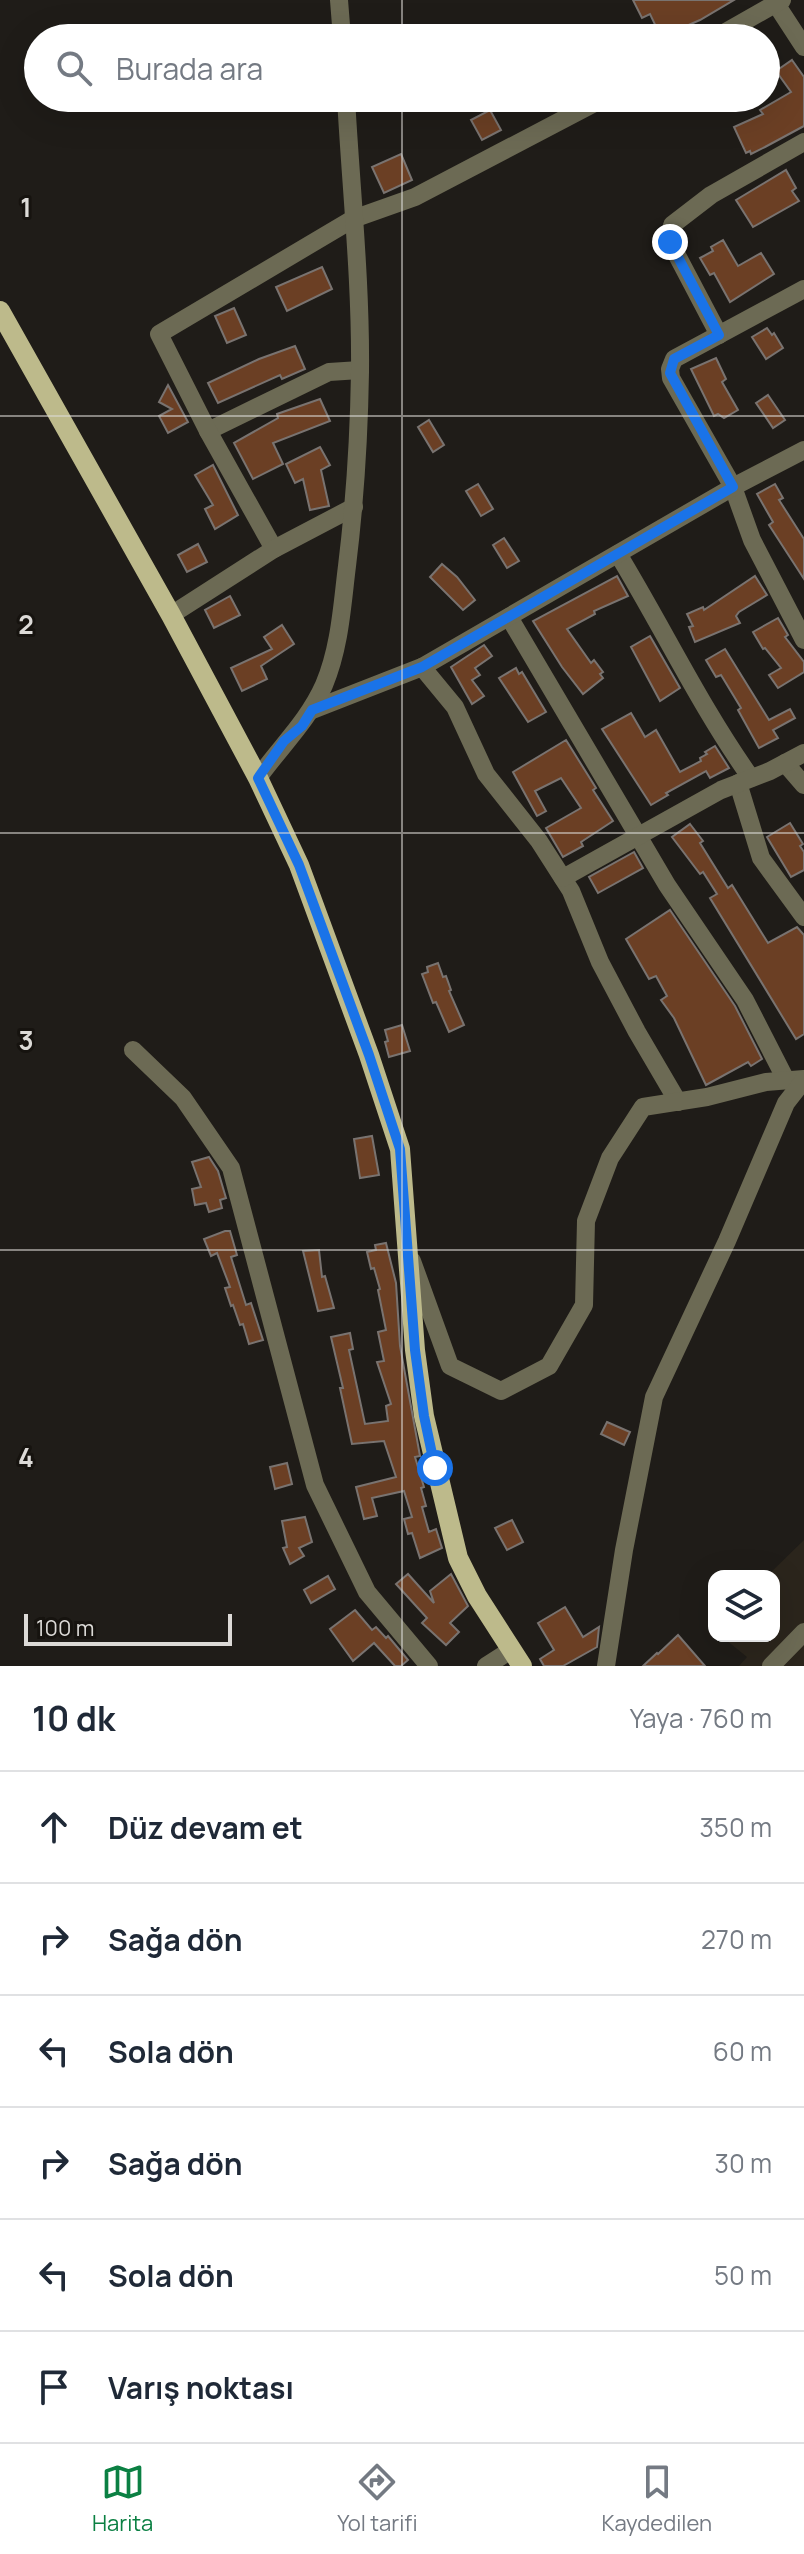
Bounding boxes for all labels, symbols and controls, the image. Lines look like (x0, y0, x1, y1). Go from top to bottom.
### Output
search box (24, 24, 780, 112)
icon: search (52, 46, 96, 90)
text: Burada ara (116, 48, 263, 89)
text: 1 (20, 189, 32, 225)
route end (652, 224, 688, 260)
text: 2 (18, 606, 34, 642)
text: 3 (18, 1022, 34, 1058)
text: 4 (18, 1439, 34, 1475)
route start (417, 1450, 453, 1486)
map controls (708, 1570, 780, 1642)
button: layers (708, 1570, 780, 1642)
scale bar (24, 1610, 232, 1646)
text: 100 m (36, 1613, 94, 1643)
text: 10 dk (32, 1695, 115, 1741)
text: Yaya · 760 m (630, 1700, 772, 1736)
icon: ahead (32, 1805, 76, 1849)
text: Düz devam et (108, 1807, 303, 1848)
text: 350 m (699, 1809, 772, 1845)
icon: right (32, 1917, 76, 1961)
text: Sağa dön (108, 1919, 243, 1960)
text: 270 m (701, 1921, 772, 1957)
icon: left (32, 2029, 76, 2073)
text: Sola dön (108, 2031, 234, 2072)
text: 60 m (713, 2033, 772, 2069)
icon: right (32, 2141, 76, 2185)
text: Sağa dön (108, 2143, 243, 2184)
text: 30 m (715, 2145, 772, 2181)
icon: left (32, 2253, 76, 2297)
text: Sola dön (108, 2255, 234, 2296)
text: 50 m (714, 2257, 772, 2293)
icon: arrive (32, 2365, 76, 2409)
text: Varış noktası (108, 2367, 294, 2408)
tab: Harita (92, 2460, 153, 2538)
tab: Yol tarifi (337, 2460, 418, 2538)
tab: Kaydedilen (601, 2460, 712, 2538)

